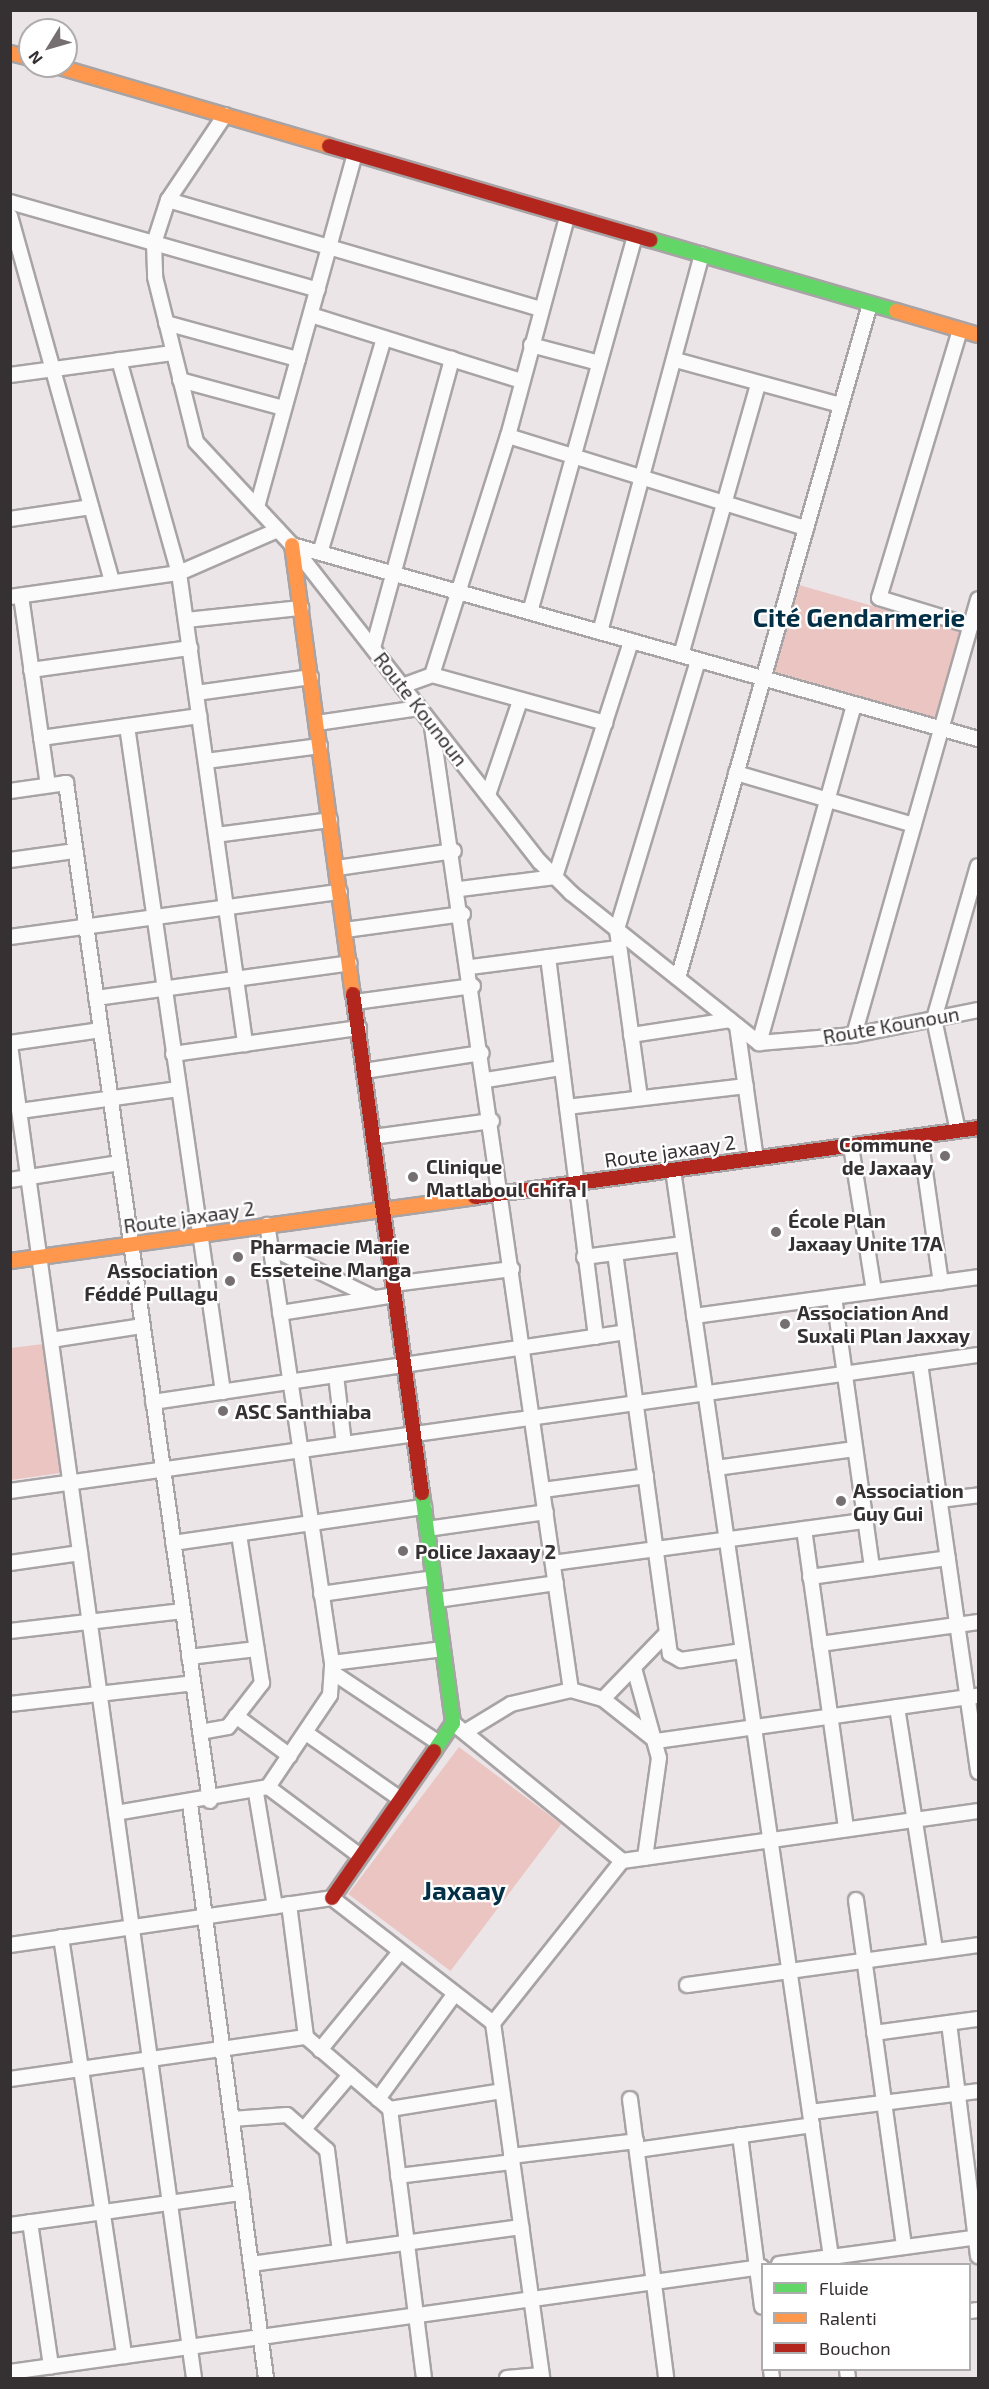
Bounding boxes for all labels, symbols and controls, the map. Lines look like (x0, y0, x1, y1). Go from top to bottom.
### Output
north arrow (18, 18, 78, 78)
text: N (24, 48, 46, 68)
district label: Cité Gendarmerie (753, 601, 965, 633)
street label: Route Kounoun (369, 647, 473, 771)
street label: Route Kounoun (821, 1001, 961, 1049)
street label: Route jaxaay 2 (603, 1130, 737, 1172)
place label: Commune de Jaxaay (839, 1132, 933, 1179)
marker: Commune de Jaxaay (938, 1149, 952, 1163)
place label: Clinique Matlaboul Chifa I (426, 1154, 587, 1201)
marker: Clinique Matlaboul Chifa I (404, 1168, 422, 1186)
street label: Route jaxaay 2 (122, 1196, 256, 1238)
place label: École Plan Jaxaay Unite 17A (788, 1208, 943, 1255)
marker: École Plan Jaxaay Unite 17A (769, 1225, 783, 1239)
place label: Pharmacie Marie Esseteine Manga (250, 1234, 411, 1281)
marker: Pharmacie Marie Esseteine Manga (231, 1250, 245, 1264)
place label: Association Féddé Pullagu (84, 1258, 218, 1305)
marker: Association Féddé Pullagu (223, 1274, 237, 1288)
place label: Association And Suxali Plan Jaxxay (797, 1300, 970, 1347)
marker: Association And Suxali Plan Jaxxay (778, 1317, 792, 1331)
place label: ASC Santhiaba (235, 1399, 371, 1423)
marker: ASC Santhiaba (216, 1404, 230, 1418)
place label: Association Guy Gui (853, 1478, 964, 1525)
marker: Association Guy Gui (834, 1494, 848, 1508)
place label: Police Jaxaay 2 (415, 1539, 557, 1563)
marker: Police Jaxaay 2 (396, 1544, 410, 1558)
district label: Jaxaay (422, 1874, 506, 1906)
legend (761, 2263, 971, 2371)
text: Fluide (819, 2277, 869, 2299)
text: Ralenti (819, 2307, 877, 2329)
text: Bouchon (819, 2337, 891, 2359)

